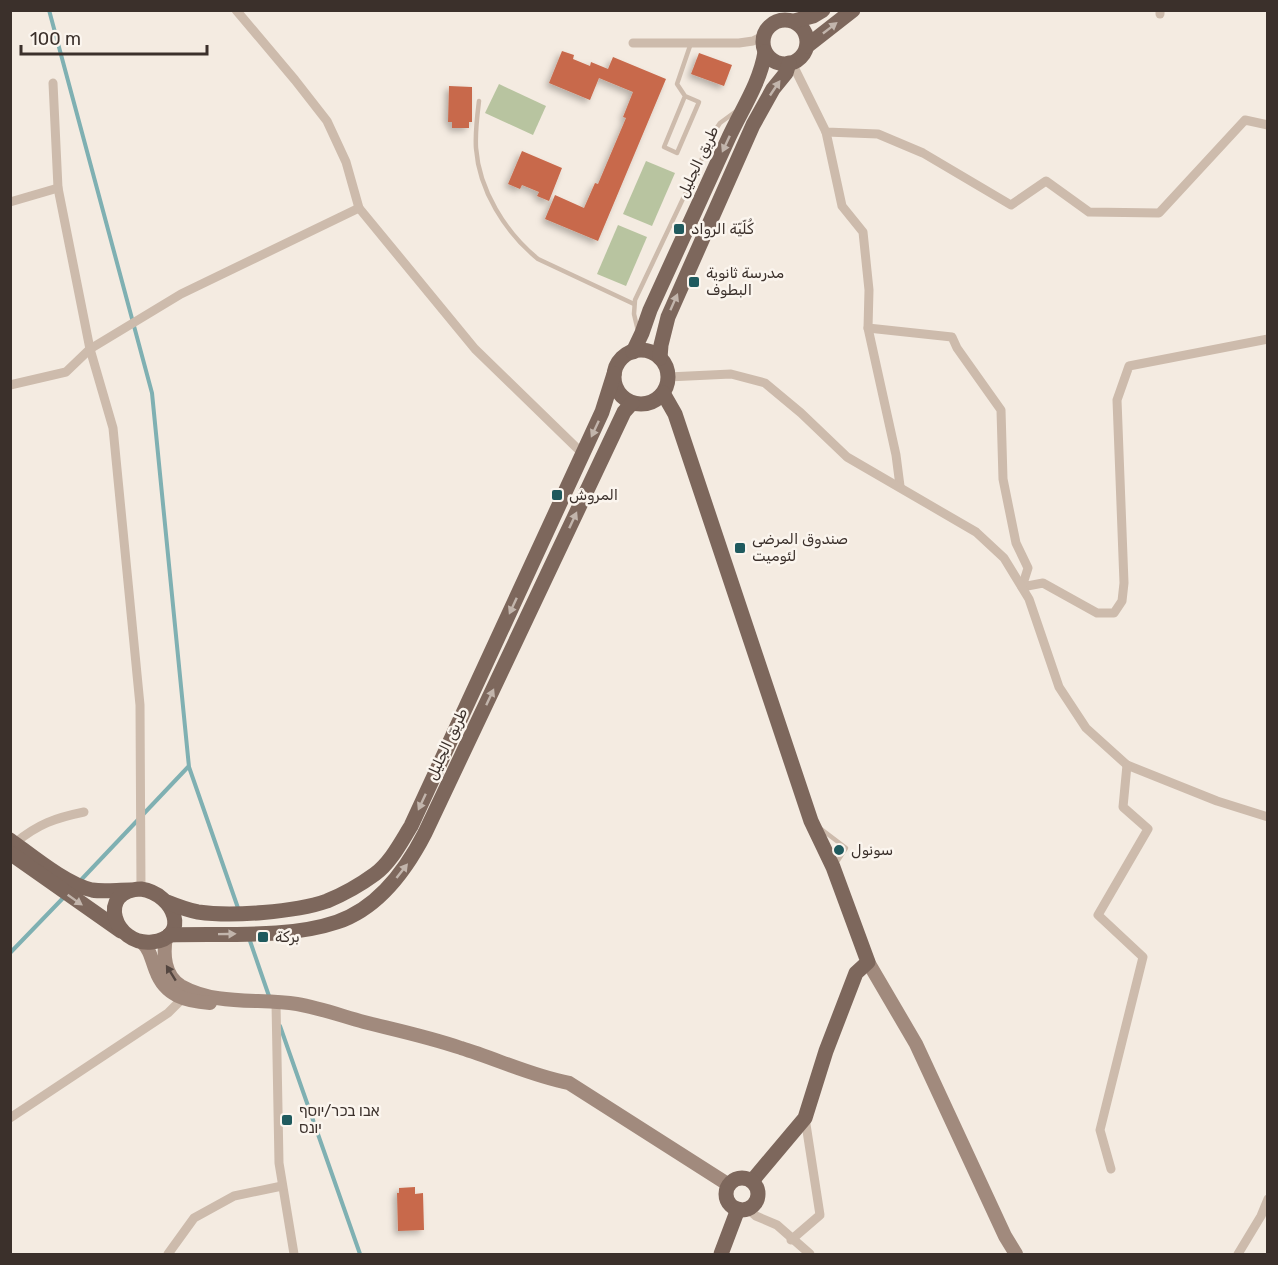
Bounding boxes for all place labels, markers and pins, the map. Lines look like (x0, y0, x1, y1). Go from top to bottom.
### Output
place label: كُلّيّة الرواد (691, 218, 754, 239)
marker: كُلّيّة الرواد (672, 222, 686, 236)
place label: مدرسة ثانوية البطوف (706, 264, 784, 299)
marker: مدرسة ثانوية البطوف (687, 275, 701, 289)
place label: المروش (569, 486, 618, 505)
marker: المروش (550, 488, 564, 502)
place label: صندوق المرضى لئوميت (752, 530, 848, 565)
marker: صندوق المرضى لئوميت (733, 541, 747, 555)
place label: سونول (851, 841, 893, 859)
marker: سونول (832, 843, 846, 857)
place label: بركة (275, 928, 300, 946)
marker: بركة (256, 930, 270, 944)
place label: אבו בכר/יוסף יונס (299, 1102, 380, 1137)
marker: אבו בכר/יוסף יונס (280, 1113, 294, 1127)

